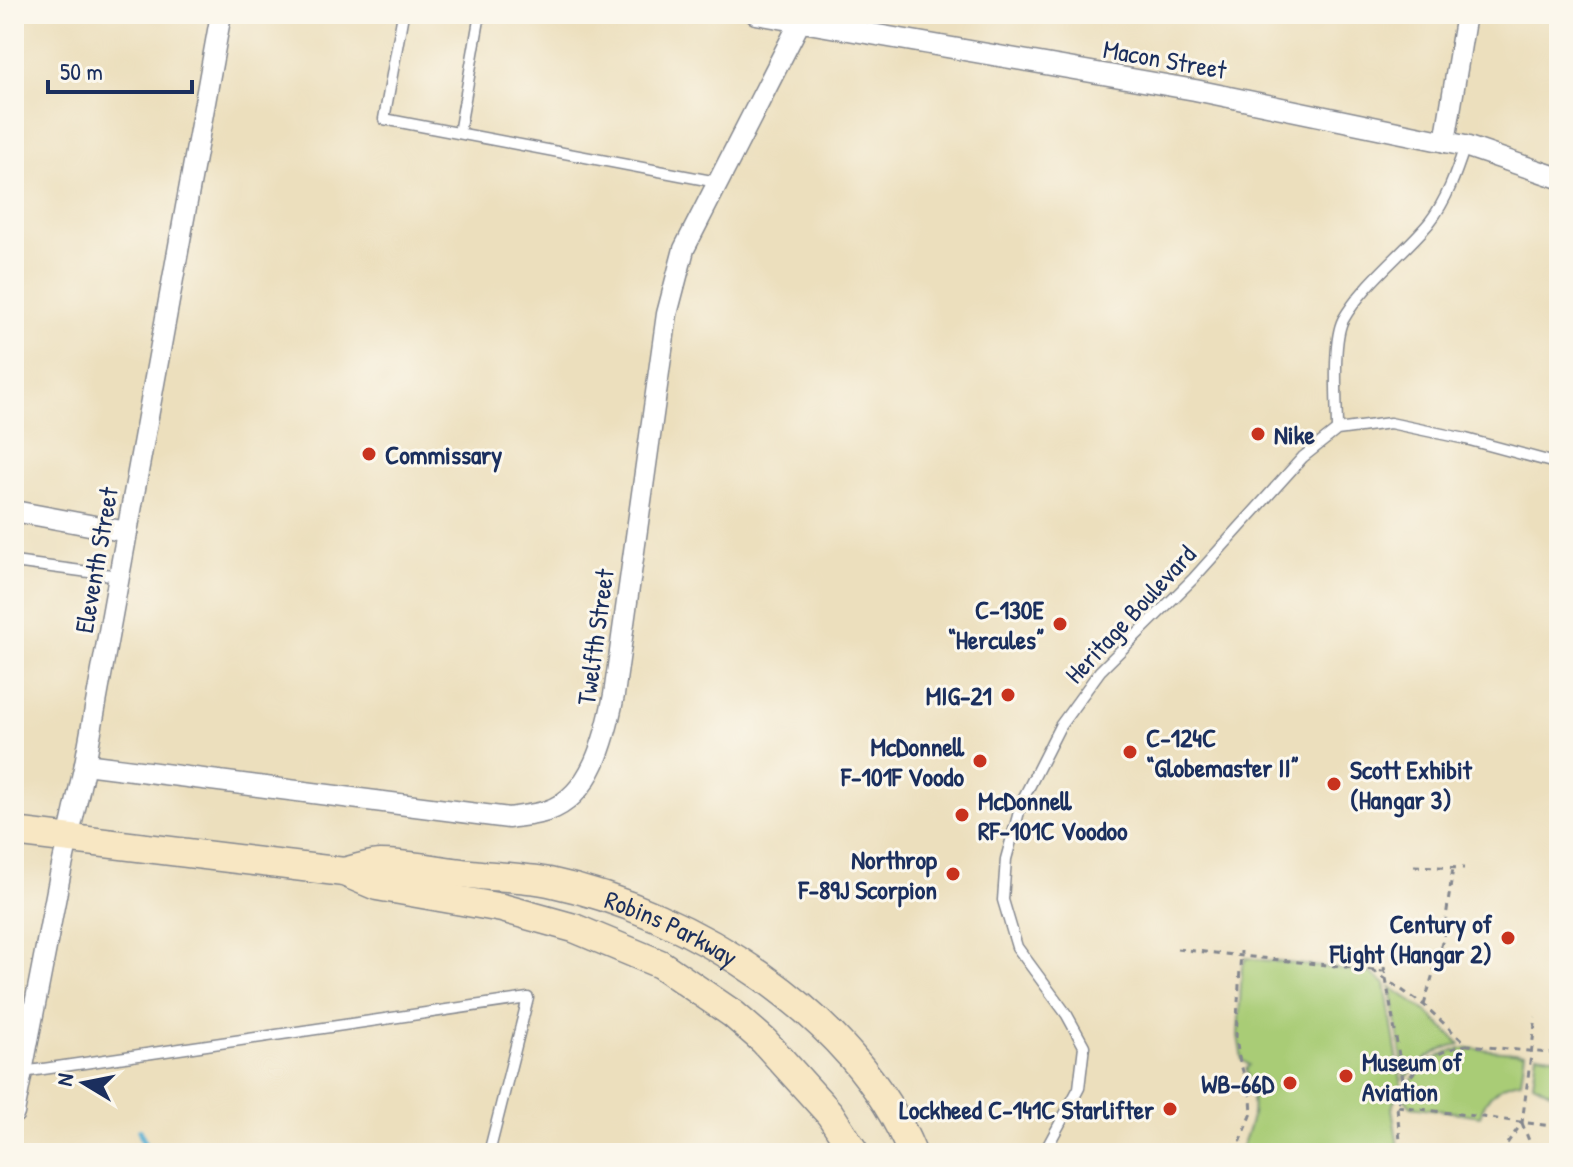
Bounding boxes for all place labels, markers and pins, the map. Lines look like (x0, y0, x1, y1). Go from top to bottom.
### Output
place label: Nike (1274, 417, 1315, 452)
marker: Nike (1249, 425, 1267, 443)
place label: Commissary (385, 437, 502, 473)
marker: Commissary (360, 445, 378, 463)
place label: C-130E “Hercules” (948, 592, 1045, 657)
marker: C-130E “Hercules” (1051, 615, 1069, 633)
place label: MIG-21 (926, 678, 992, 713)
marker: MIG-21 (999, 686, 1017, 704)
place label: C-124C “Globemaster II” (1146, 720, 1299, 785)
place label: McDonnell F-101F Voodo (840, 729, 965, 794)
marker: C-124C “Globemaster II” (1121, 743, 1139, 761)
marker: McDonnell F-101F Voodo (971, 752, 989, 770)
place label: Scott Exhibit (Hangar 3) (1350, 752, 1473, 818)
marker: Scott Exhibit (Hangar 3) (1325, 775, 1343, 793)
place label: McDonnell RF-101C Voodoo (978, 783, 1128, 848)
marker: McDonnell RF-101C Voodoo (953, 806, 971, 824)
place label: Northrop F-89J Scorpion (798, 842, 938, 908)
marker: Northrop F-89J Scorpion (944, 865, 962, 883)
place label: Century of Flight (Hangar 2) (1329, 906, 1493, 972)
marker: Century of Flight (Hangar 2) (1499, 929, 1517, 947)
place label: Museum of Aviation (1362, 1044, 1463, 1109)
place label: WB-66D (1201, 1066, 1275, 1101)
marker: Museum of Aviation (1337, 1067, 1355, 1085)
marker: WB-66D (1281, 1074, 1299, 1092)
place label: Lockheed C-141C Starlifter (899, 1092, 1155, 1127)
marker: Lockheed C-141C Starlifter (1161, 1100, 1179, 1118)

